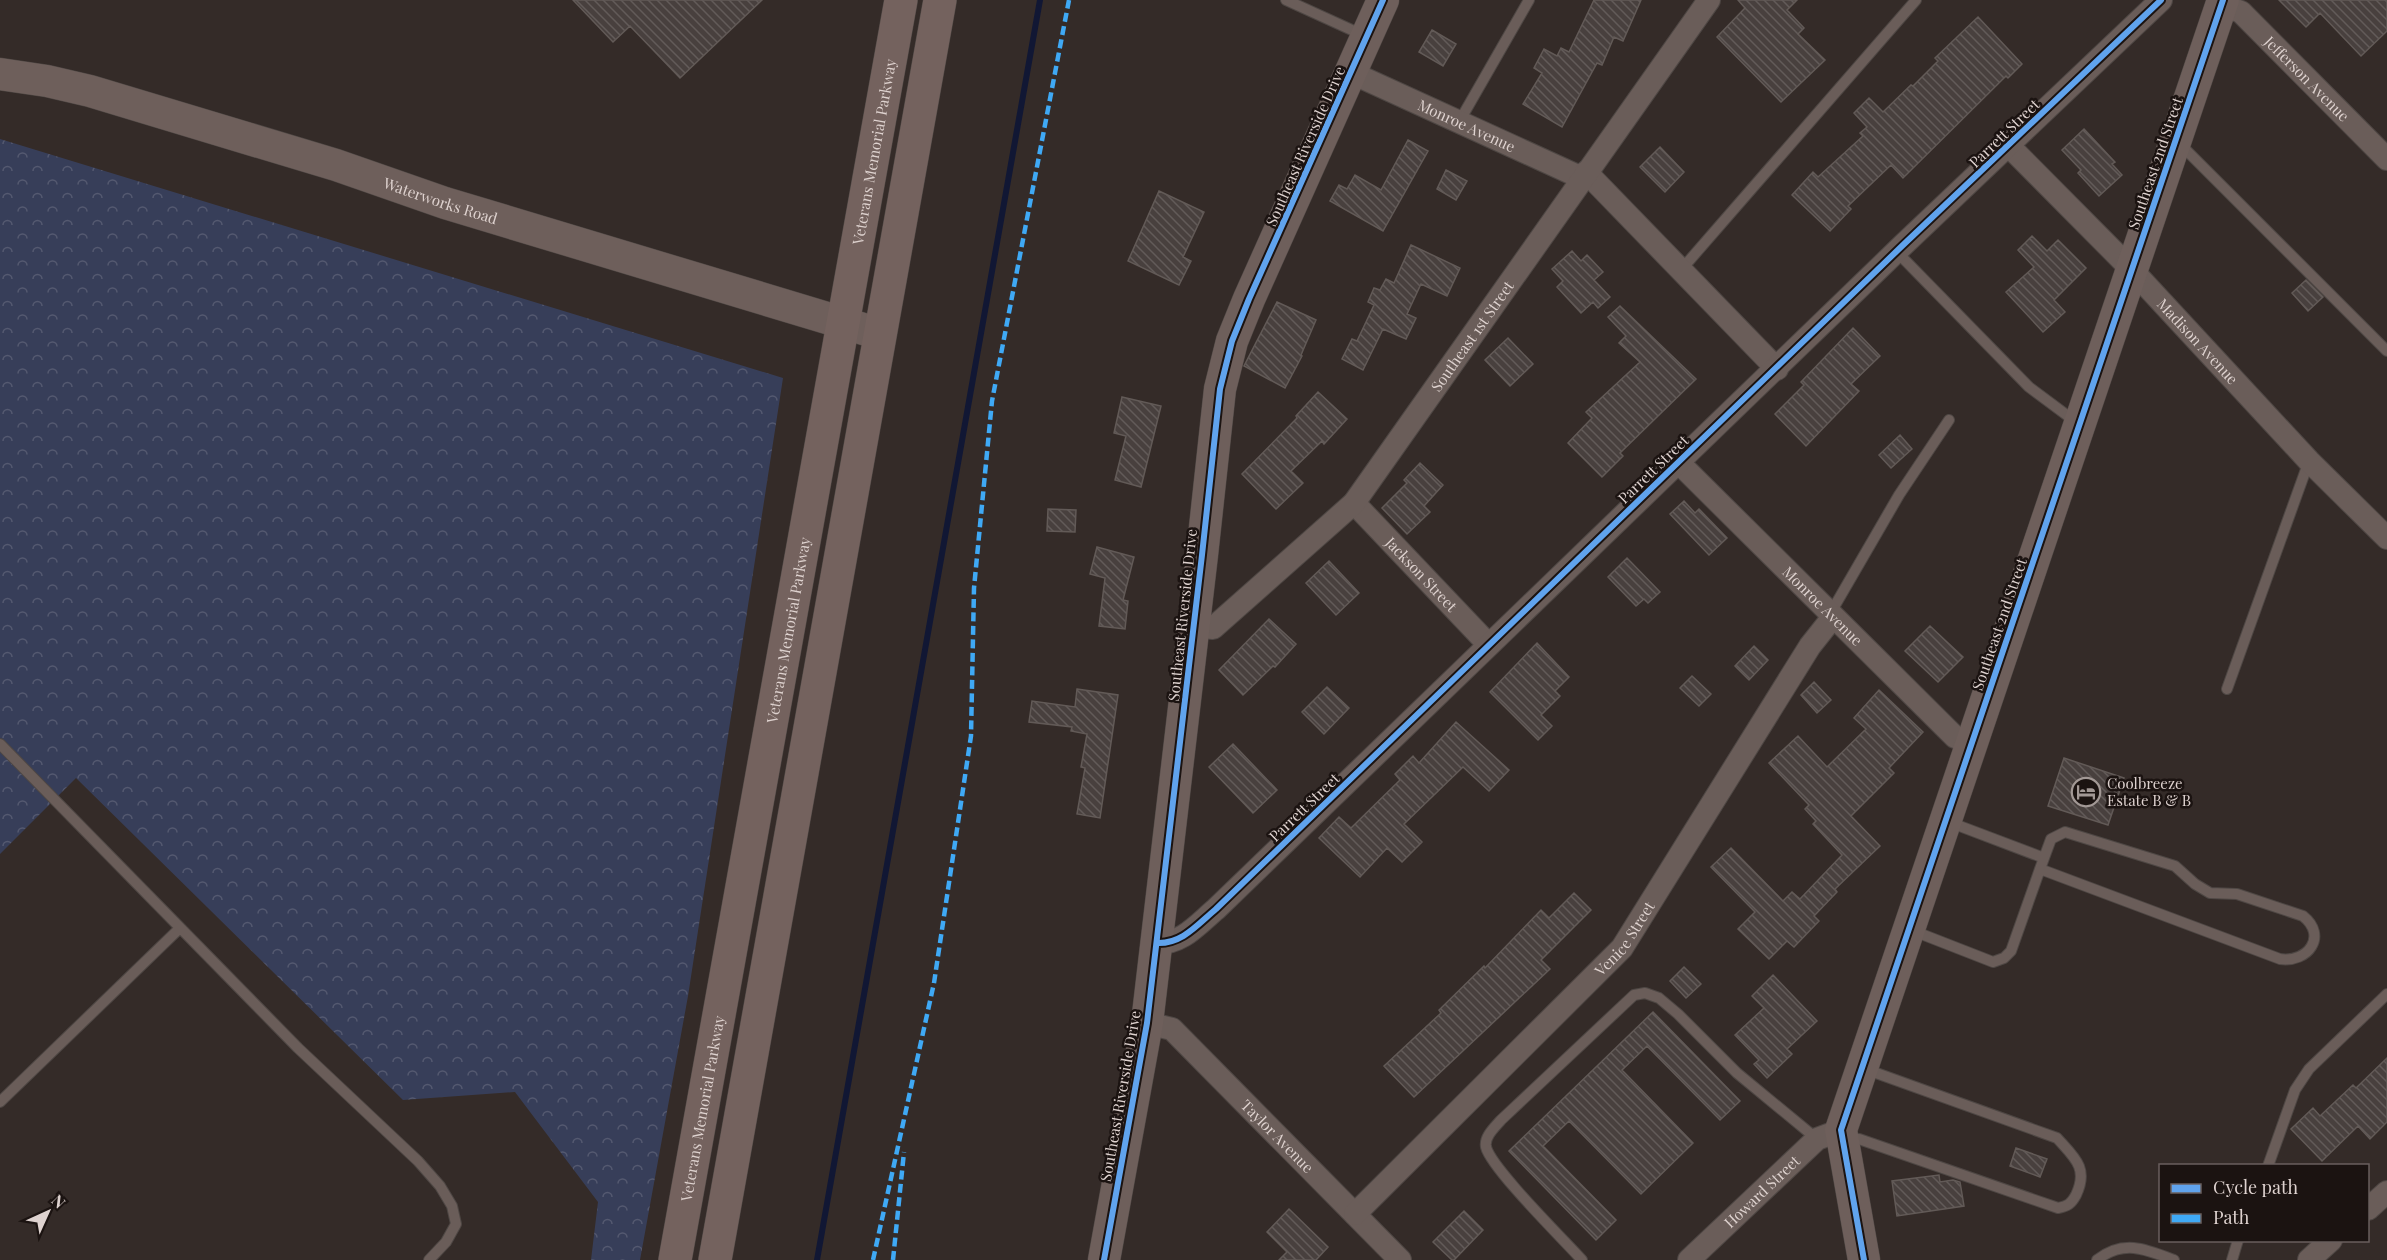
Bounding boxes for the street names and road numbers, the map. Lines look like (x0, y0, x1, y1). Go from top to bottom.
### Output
street label: Jefferson Avenue (2260, 31, 2354, 126)
street label: Veterans Memorial Parkway (847, 57, 900, 247)
street label: Southeast Riverside Drive (1261, 63, 1349, 229)
street label: Monroe Avenue (1415, 94, 1519, 156)
street label: Parrett Street (1964, 94, 2044, 172)
street label: Southeast 2nd Street (2123, 94, 2187, 232)
street label: Waterworks Road (380, 172, 500, 228)
street label: Southeast 1st Street (1426, 276, 1518, 395)
street label: Madison Avenue (2153, 294, 2243, 388)
street label: Parrett Street (1613, 430, 1693, 508)
street label: Southeast Riverside Drive (1163, 528, 1201, 702)
street label: Jackson Street (1381, 532, 1462, 616)
street label: Veterans Memorial Parkway (761, 535, 815, 726)
street label: Southeast 2nd Street (1967, 555, 2031, 693)
street label: Monroe Avenue (1778, 562, 1867, 650)
street label: Parrett Street (1264, 768, 1344, 846)
street label: Venice Street (1589, 897, 1659, 981)
street label: Southeast Riverside Drive (1095, 1009, 1145, 1183)
street label: Veterans Memorial Parkway (676, 1013, 729, 1204)
street label: Taylor Avenue (1237, 1095, 1318, 1177)
street label: Howard Street (1719, 1150, 1804, 1232)

